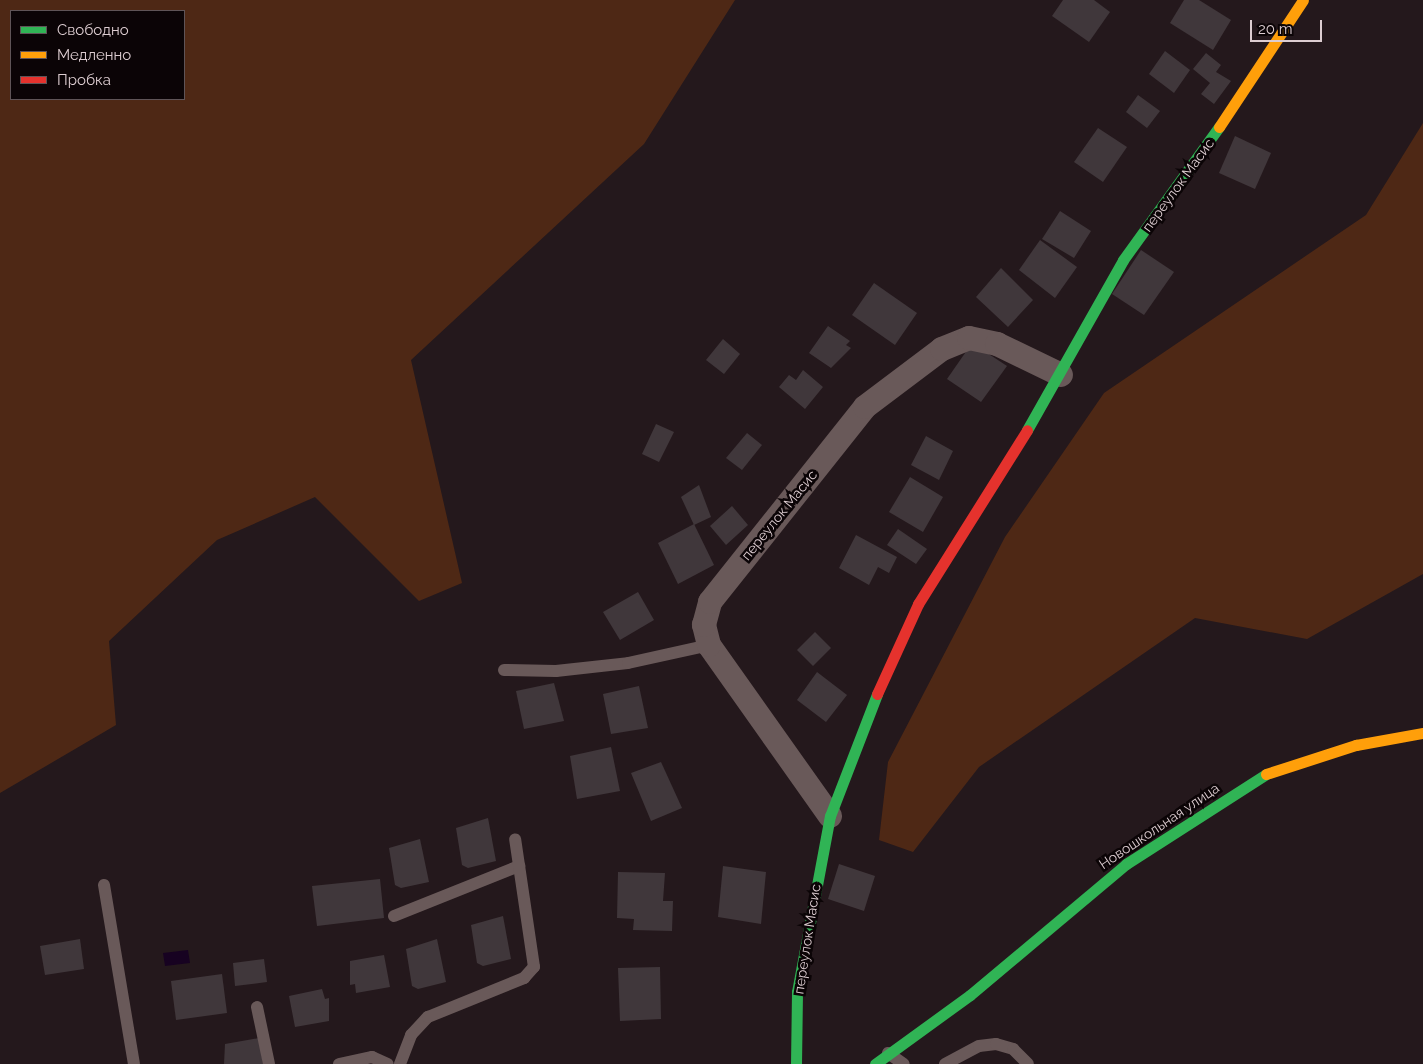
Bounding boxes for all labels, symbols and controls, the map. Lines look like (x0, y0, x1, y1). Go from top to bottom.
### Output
legend (10, 10, 185, 100)
scale bar (1253, 10, 1326, 42)
text: 20 m (1258, 20, 1293, 38)
text: Свободно (57, 21, 129, 39)
text: Медленно (57, 46, 131, 64)
text: Пробка (57, 71, 111, 89)
street label: переулок Масис (1139, 135, 1217, 235)
street label: переулок Масис (738, 467, 820, 563)
street label: Новошкольная улица (1096, 779, 1222, 873)
street label: переулок Масис (790, 883, 824, 995)

